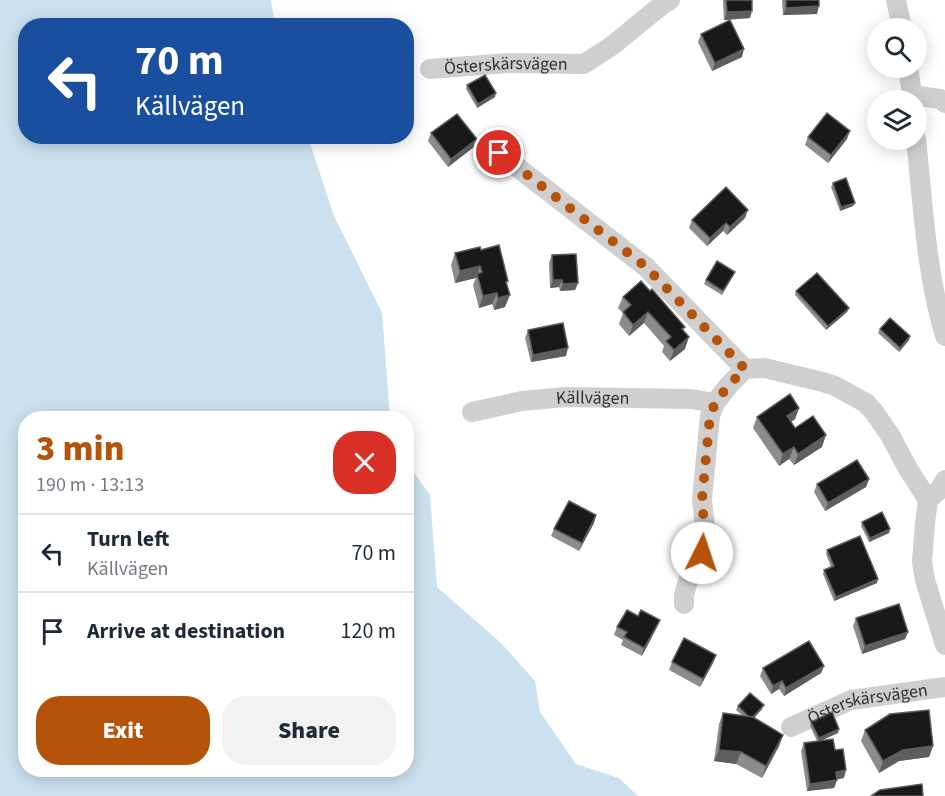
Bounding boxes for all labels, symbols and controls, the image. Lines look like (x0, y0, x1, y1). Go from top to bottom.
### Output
map controls (867, 18, 927, 150)
button: search (867, 18, 927, 78)
text: 70 m (135, 31, 224, 91)
icon: left (36, 42, 114, 120)
street label: Österskärsvägen (443, 51, 568, 81)
text: Källvägen (135, 87, 245, 126)
button: layers (867, 90, 927, 150)
pin (473, 127, 524, 178)
icon: arrive (482, 136, 515, 169)
street label: Källvägen (555, 385, 630, 411)
text: 3 min (36, 423, 124, 474)
button: close (333, 431, 396, 494)
text: 190 m · 13:13 (36, 471, 144, 499)
position arrow (670, 521, 734, 585)
text: Turn left (87, 523, 169, 555)
icon: left (36, 537, 69, 570)
text: 70 m (351, 537, 396, 569)
text: Källvägen (87, 555, 169, 583)
icon: arrive (36, 615, 69, 648)
text: Arrive at destination (87, 615, 285, 647)
text: 120 m (341, 615, 396, 647)
street label: Österskärsvägen (803, 678, 929, 731)
button: Exit (36, 696, 210, 765)
button: Share (222, 696, 396, 765)

